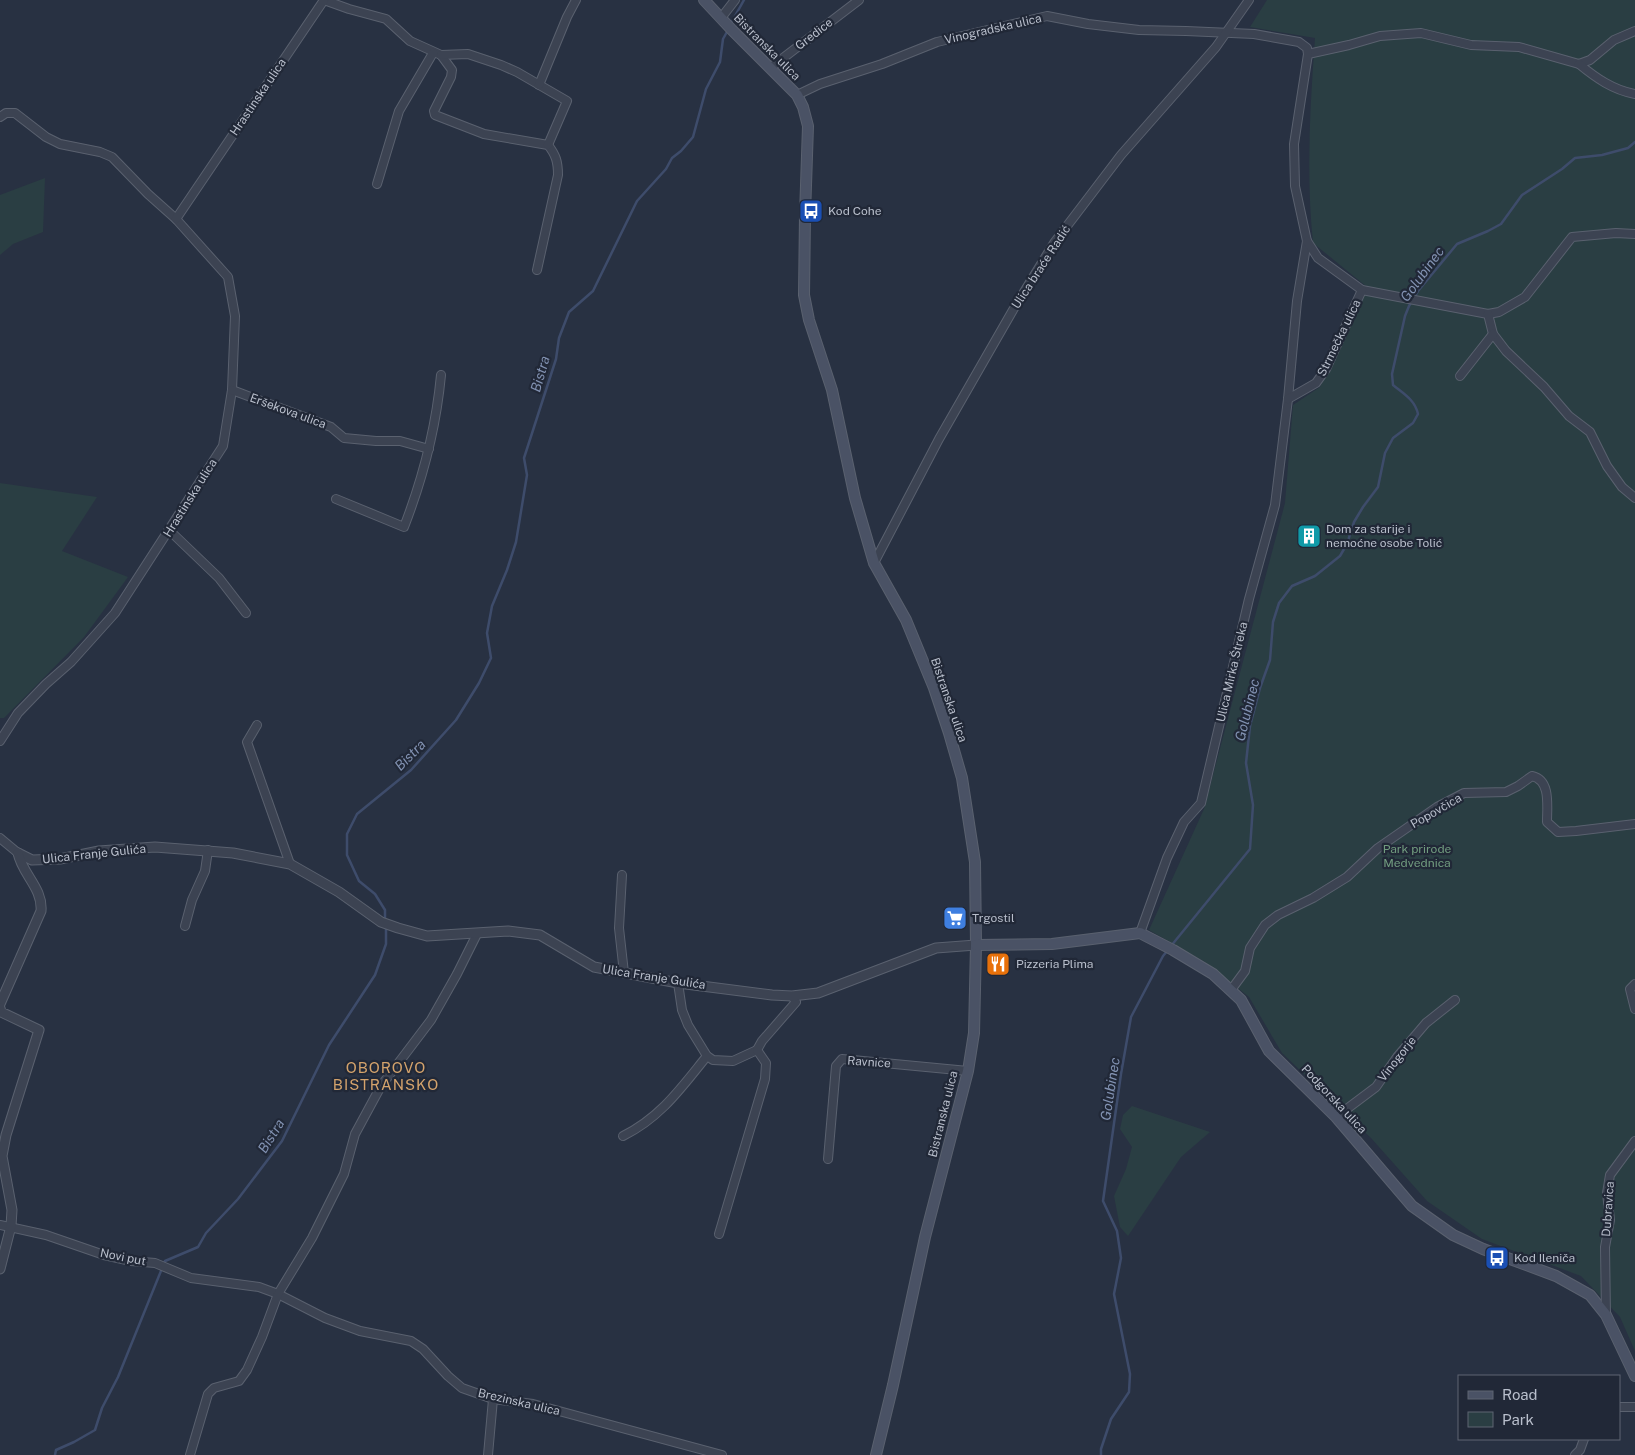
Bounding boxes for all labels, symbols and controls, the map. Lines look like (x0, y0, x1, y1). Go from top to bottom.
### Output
street label: Bistranska ulica (731, 11, 803, 83)
street label: Vinogradska ulica (943, 11, 1043, 47)
street label: Gredice (792, 15, 836, 53)
street label: Hrastinska ulica (227, 56, 289, 138)
bus stop icon: Kod Cohe (798, 198, 824, 224)
place label: Kod Cohe (828, 204, 882, 218)
street label: Ulica braće Radić (1009, 223, 1073, 311)
water label: Golubinec (1397, 244, 1447, 304)
street label: Strmečka ulica (1314, 297, 1364, 379)
water label: Bistra (527, 354, 553, 394)
street label: Eršekova ulica (248, 391, 328, 431)
street label: Hrastinska ulica (160, 456, 220, 540)
place label: Dom za starije i nemoćne osobe Tolić (1326, 522, 1442, 550)
building icon: Dom za starije i nemoćne osobe Tolić (1296, 523, 1322, 549)
street label: Ulica Mirka Štreka (1214, 620, 1250, 724)
street label: Bistranska ulica (928, 656, 970, 744)
water label: Golubinec (1232, 677, 1262, 743)
water label: Bistra (391, 736, 429, 774)
street label: Popovčica (1408, 791, 1464, 831)
street label: Ulica Franje Gulića (41, 842, 147, 866)
park label: Park prirode Medvednica (1383, 842, 1452, 870)
supermarket icon: Trgostil (942, 905, 968, 931)
place label: Trgostil (972, 911, 1015, 925)
restaurant icon: Pizzeria Plima (985, 951, 1011, 977)
place label: Pizzeria Plima (1016, 957, 1094, 971)
street label: Ulica Franje Gulića (601, 962, 707, 992)
street label: Vinogorje (1375, 1033, 1419, 1084)
street label: Ravnice (847, 1053, 891, 1071)
water label: Golubinec (1097, 1056, 1123, 1122)
district label: OBOROVO BISTRANSKO (333, 1059, 439, 1093)
street label: Podgorska ulica (1299, 1062, 1369, 1136)
street label: Bistranska ulica (926, 1069, 960, 1159)
water label: Bistra (254, 1116, 288, 1156)
street label: Dubravica (1599, 1181, 1617, 1237)
bus stop icon: Kod Ileniča (1484, 1245, 1510, 1271)
street label: Novi put (99, 1246, 147, 1268)
place label: Kod Ileniča (1514, 1251, 1575, 1265)
legend (1458, 1375, 1620, 1440)
street label: Brezinska ulica (477, 1386, 561, 1418)
text: Road (1502, 1386, 1538, 1403)
text: Park (1502, 1411, 1534, 1428)

